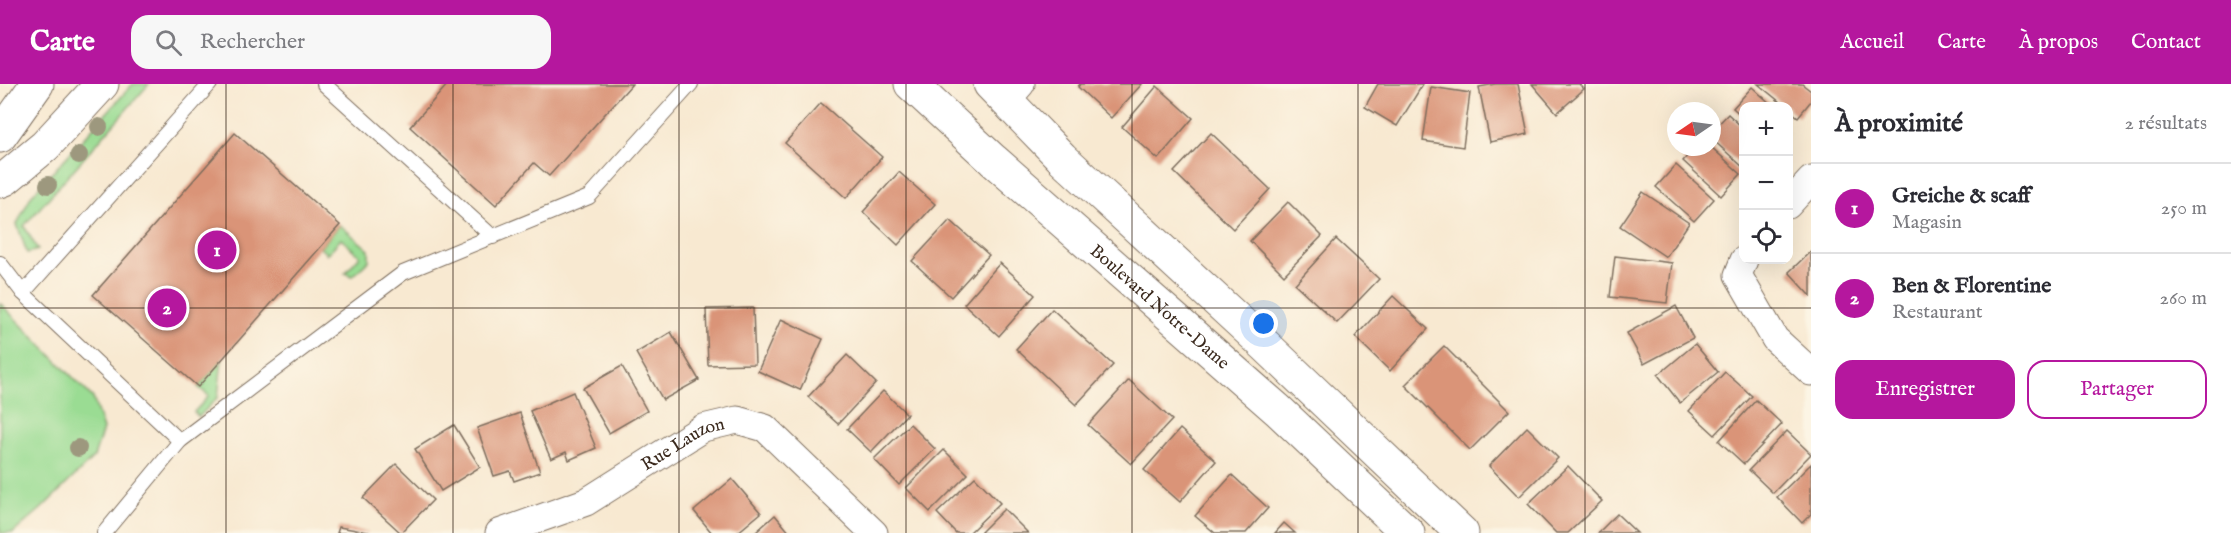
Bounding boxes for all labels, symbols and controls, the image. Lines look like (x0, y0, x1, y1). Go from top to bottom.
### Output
search box (131, 15, 551, 69)
text: Carte (30, 25, 95, 60)
icon: search (152, 26, 185, 59)
text: Rechercher (200, 28, 305, 56)
text: Accueil (1840, 29, 1904, 56)
text: Carte (1937, 29, 1986, 56)
text: À propos (2019, 29, 2098, 56)
text: Contact (2131, 29, 2201, 56)
north arrow (1667, 102, 1721, 156)
map controls (1739, 102, 1793, 264)
button: + (1739, 102, 1793, 156)
text: À proximité (1835, 107, 1963, 140)
text: 2 résultats (2124, 111, 2207, 136)
button: − (1739, 156, 1793, 210)
text: Greiche & scaff (1892, 182, 2031, 210)
text: 1 (1851, 196, 1858, 221)
text: 250 m (2161, 196, 2207, 221)
button: locate (1739, 210, 1793, 264)
text: Magasin (1892, 210, 1962, 235)
pin: 1 (198, 228, 236, 272)
street label: Boulevard Notre-Dame (1084, 240, 1234, 375)
text: Ben & Florentine (1892, 272, 2051, 300)
pin: 2 (148, 286, 186, 330)
text: 2 (1850, 286, 1859, 311)
text: 260 m (2160, 286, 2207, 311)
text: Restaurant (1892, 300, 1983, 325)
your location (1249, 309, 1278, 338)
button: Enregistrer (1835, 360, 2015, 419)
button: Partager (2027, 360, 2207, 419)
street label: Rue Lauzon (638, 413, 727, 477)

